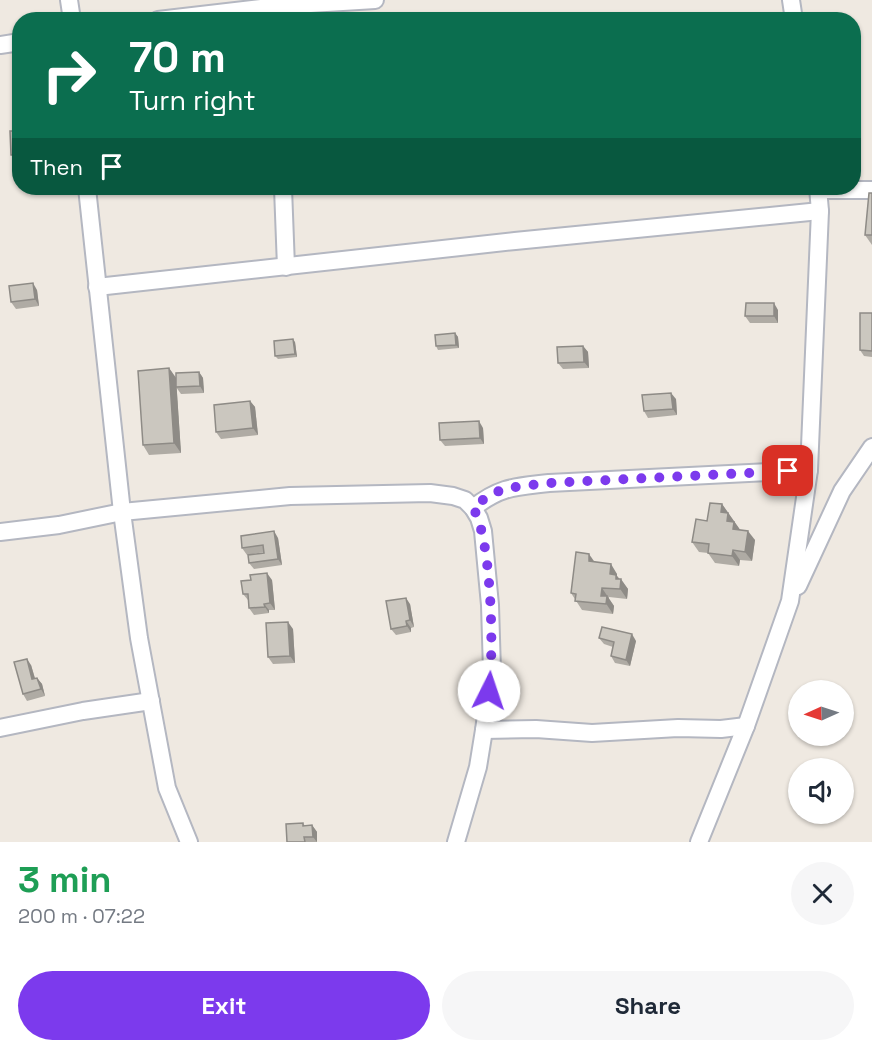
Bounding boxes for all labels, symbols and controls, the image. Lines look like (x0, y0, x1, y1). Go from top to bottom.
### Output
text: 70 m (129, 31, 226, 84)
icon: right (30, 36, 108, 114)
text: Turn right (129, 83, 256, 118)
icon: arrive (95, 150, 128, 183)
text: Then (30, 153, 83, 181)
pin (762, 445, 813, 496)
icon: arrive (771, 454, 804, 487)
position arrow (457, 659, 521, 723)
north arrow (788, 680, 854, 746)
map controls (788, 680, 854, 824)
button: sound (788, 758, 854, 824)
text: 3 min (18, 857, 112, 903)
button: close (791, 862, 854, 925)
text: 200 m · 07:22 (18, 903, 145, 929)
button: Exit (18, 971, 430, 1040)
button: Share (442, 971, 854, 1040)

